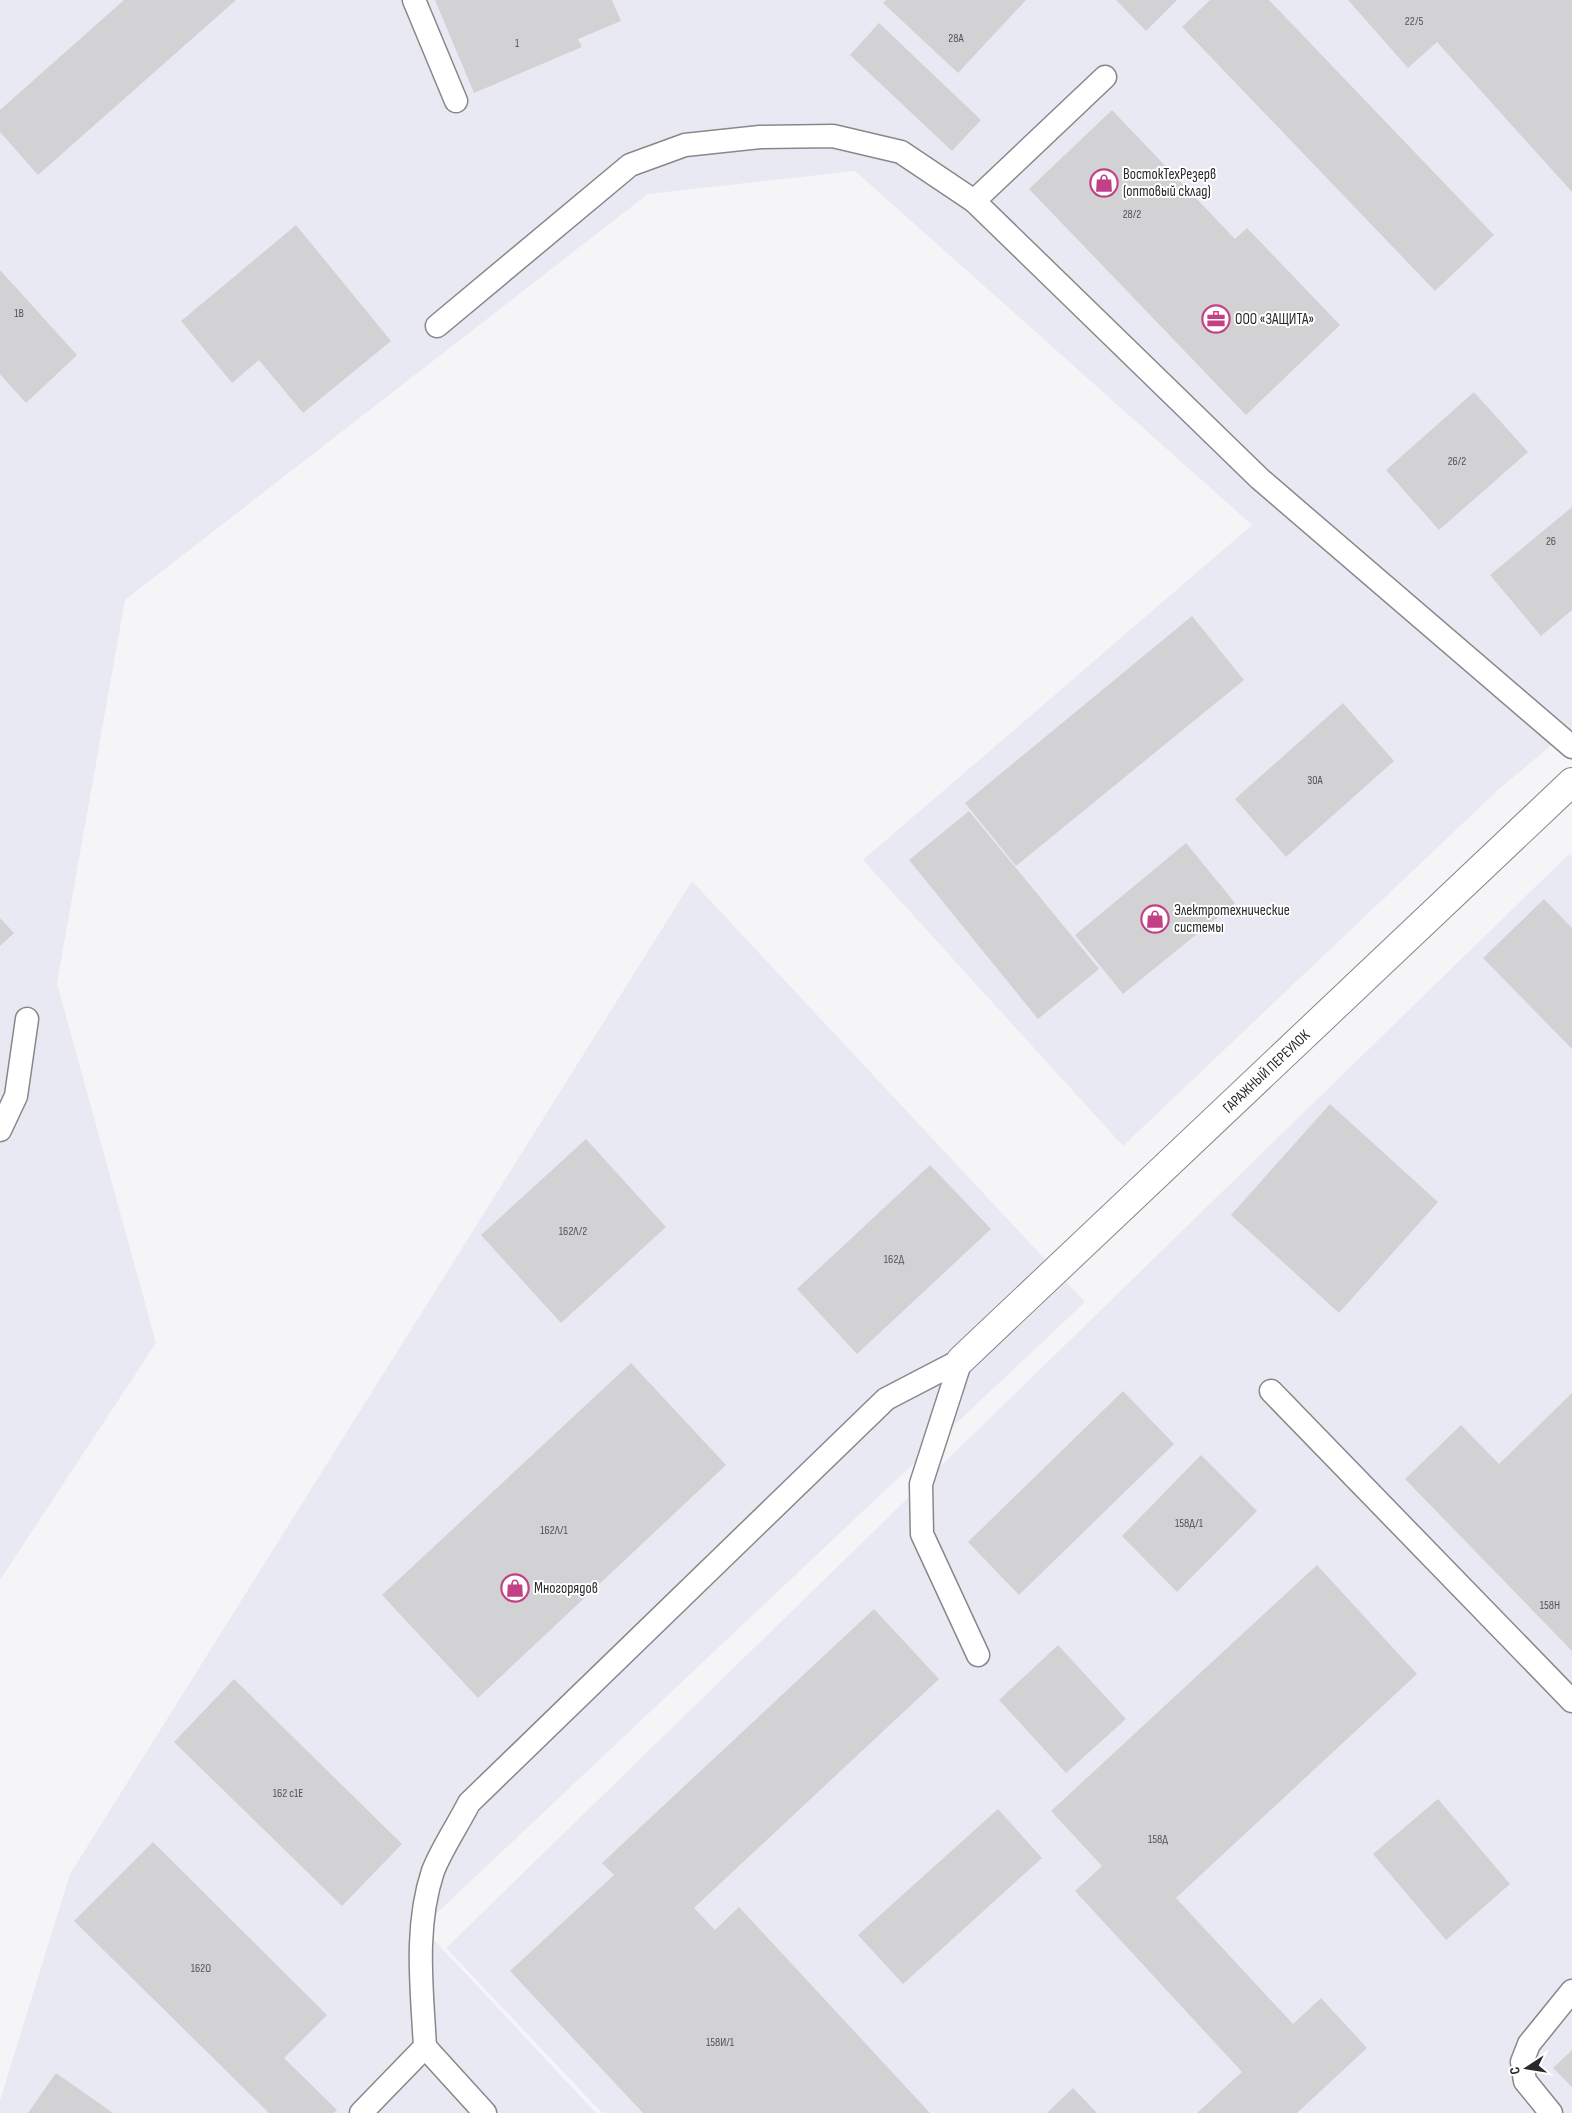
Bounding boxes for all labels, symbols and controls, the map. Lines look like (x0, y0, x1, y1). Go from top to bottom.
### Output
house number: 22/5 (1405, 14, 1423, 29)
house number: 28А (948, 31, 965, 46)
house number: 1 (515, 36, 520, 51)
place label: ВостокТехРезерв (оптовый склад) (1123, 165, 1216, 201)
shop icon: ВостокТехРезерв (оптовый склад) (1089, 168, 1119, 198)
house number: 28/2 (1123, 207, 1141, 222)
office icon: ООО «ЗАЩИТА» (1201, 304, 1231, 334)
house number: 1В (14, 306, 24, 321)
place label: ООО «ЗАЩИТА» (1235, 310, 1314, 329)
house number: 26/2 (1448, 454, 1466, 469)
house number: 26 (1546, 534, 1556, 549)
house number: 30А (1307, 773, 1324, 788)
place label: Электротехнические системы (1174, 901, 1290, 937)
shop icon: Электротехнические системы (1140, 904, 1170, 934)
street label: ГАРАЖНЫЙ ПЕРЕУЛОК (1219, 1026, 1314, 1117)
house number: 162Л/2 (559, 1224, 587, 1239)
house number: 162Д (884, 1252, 904, 1267)
house number: 158Д/1 (1175, 1516, 1204, 1531)
house number: 162Л/1 (540, 1523, 569, 1538)
shop icon: Многорядов (500, 1573, 530, 1603)
place label: Многорядов (534, 1579, 598, 1598)
house number: 158Н (1540, 1598, 1560, 1613)
house number: 162 с1Е (273, 1786, 303, 1801)
house number: 158Д (1148, 1832, 1168, 1847)
house number: 162О (191, 1961, 211, 1976)
house number: 158И/1 (706, 2035, 735, 2050)
north arrow (1502, 2043, 1552, 2093)
text: С (1506, 2065, 1524, 2076)

